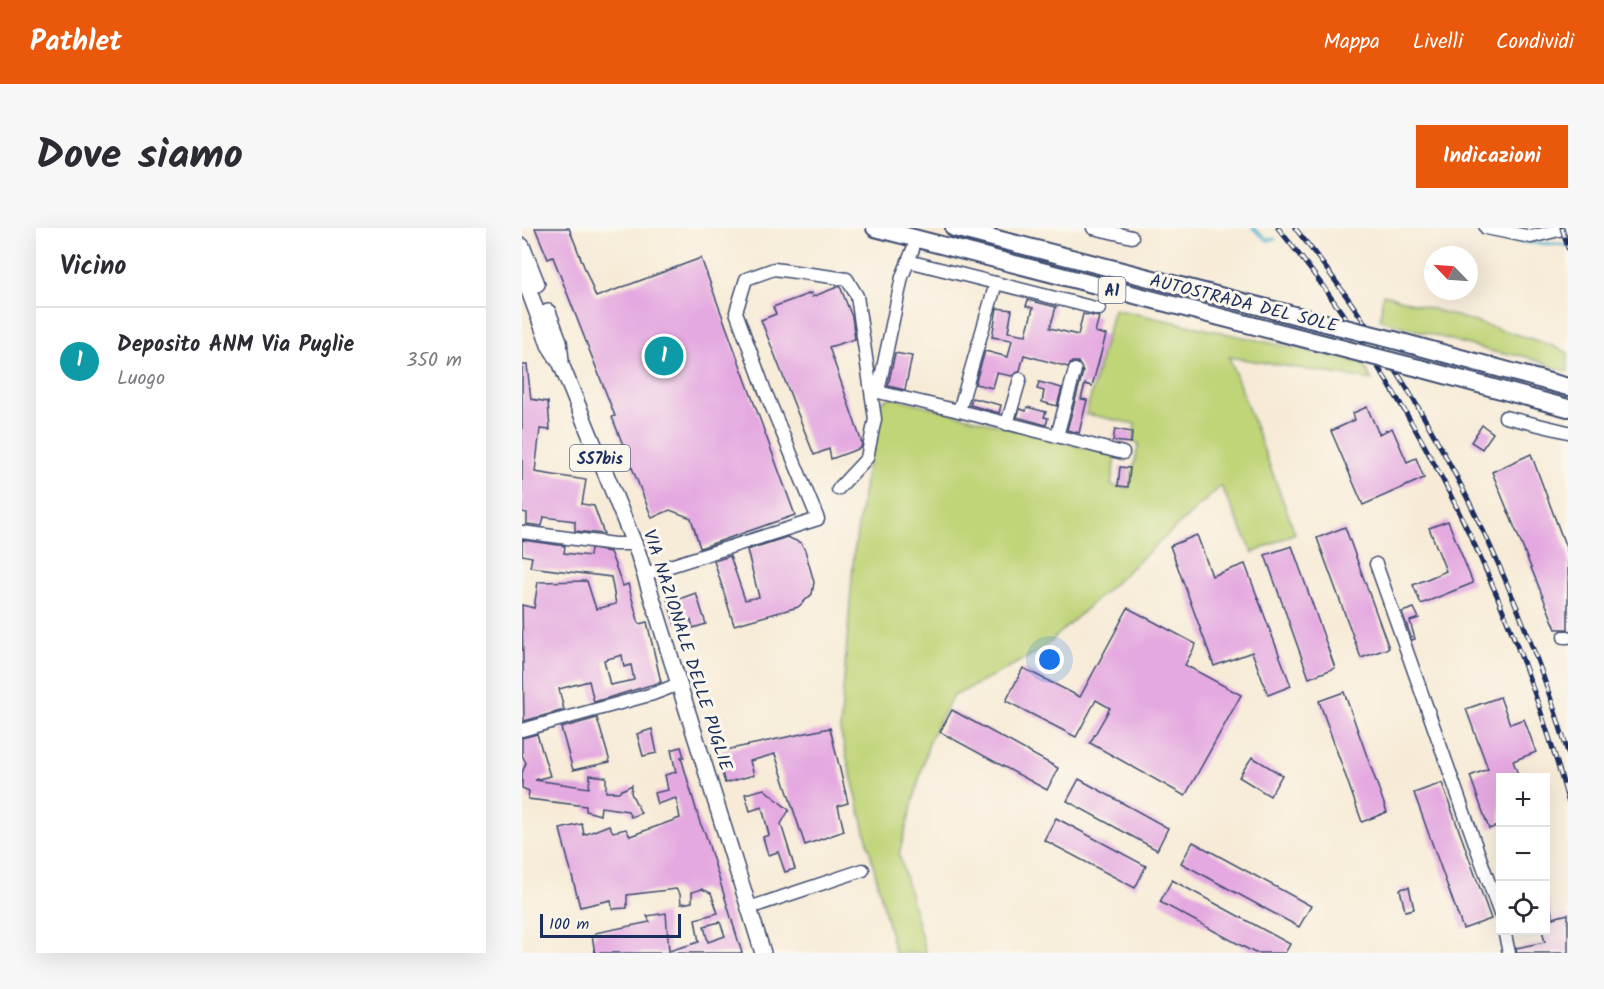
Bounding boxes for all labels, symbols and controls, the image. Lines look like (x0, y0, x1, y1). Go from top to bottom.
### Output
text: Pathlet (30, 20, 122, 65)
text: Mappa (1323, 26, 1380, 59)
text: Livelli (1413, 26, 1463, 59)
text: Condividi (1496, 26, 1574, 59)
text: Dove siamo (36, 123, 243, 190)
button: Indicazioni (1416, 125, 1568, 188)
text: Vicino (60, 246, 126, 288)
north arrow (1424, 246, 1478, 300)
street label: AUTOSTRADA DEL SOLE (1147, 267, 1341, 342)
road number: A1 (1098, 277, 1126, 303)
text: Deposito ANM Via Puglie (117, 328, 354, 363)
pin: 1 (644, 334, 684, 378)
text: 1 (76, 345, 83, 377)
text: 350 m (406, 345, 462, 377)
text: Luogo (117, 363, 165, 395)
road number: SS7bis (570, 445, 630, 471)
street label: VIA NAZIONALE DELLE PUGLIE (634, 526, 739, 775)
your location (1035, 645, 1064, 674)
map controls (1496, 773, 1550, 935)
button: + (1496, 773, 1550, 827)
button: − (1496, 827, 1550, 881)
button: locate (1496, 881, 1550, 935)
scale bar (540, 911, 681, 938)
text: 100 m (549, 912, 589, 937)

